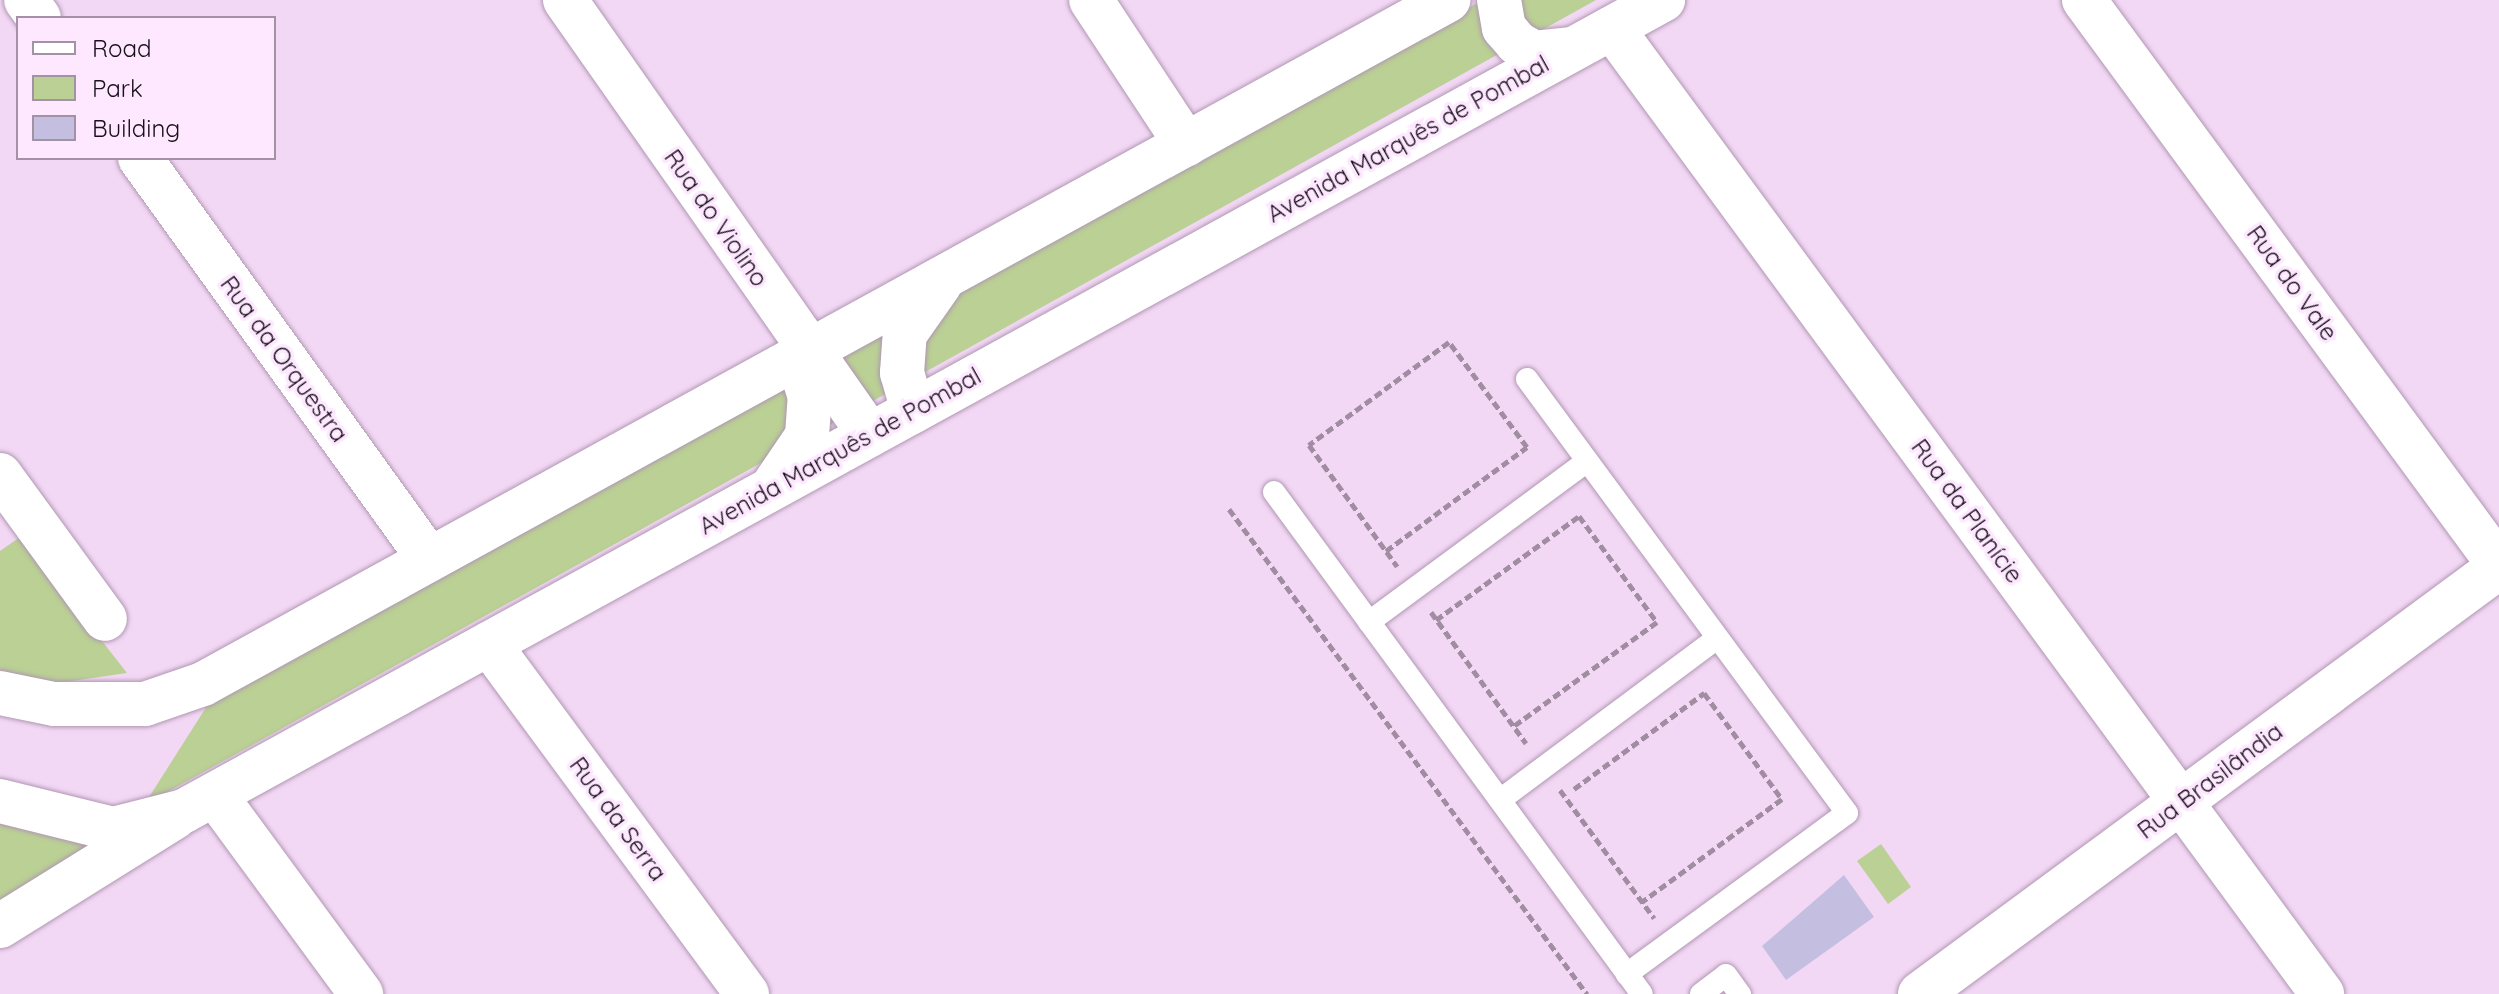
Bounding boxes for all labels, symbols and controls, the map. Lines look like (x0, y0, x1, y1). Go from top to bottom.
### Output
legend (16, 16, 276, 160)
text: Road (92, 33, 152, 63)
street label: Avenida Marquês de Pombal (1262, 49, 1554, 229)
text: Park (92, 73, 143, 103)
text: Building (92, 113, 180, 143)
street label: Rua do Violino (658, 144, 774, 292)
street label: Rua do Vale (2241, 220, 2343, 346)
street label: Rua da Orquestra (214, 270, 354, 448)
street label: Avenida Marquês de Pombal (694, 361, 986, 541)
street label: Rua da Planície (1905, 433, 2029, 589)
street label: Rua Brasilândia (2132, 717, 2288, 845)
street label: Rua da Serra (563, 751, 673, 887)

